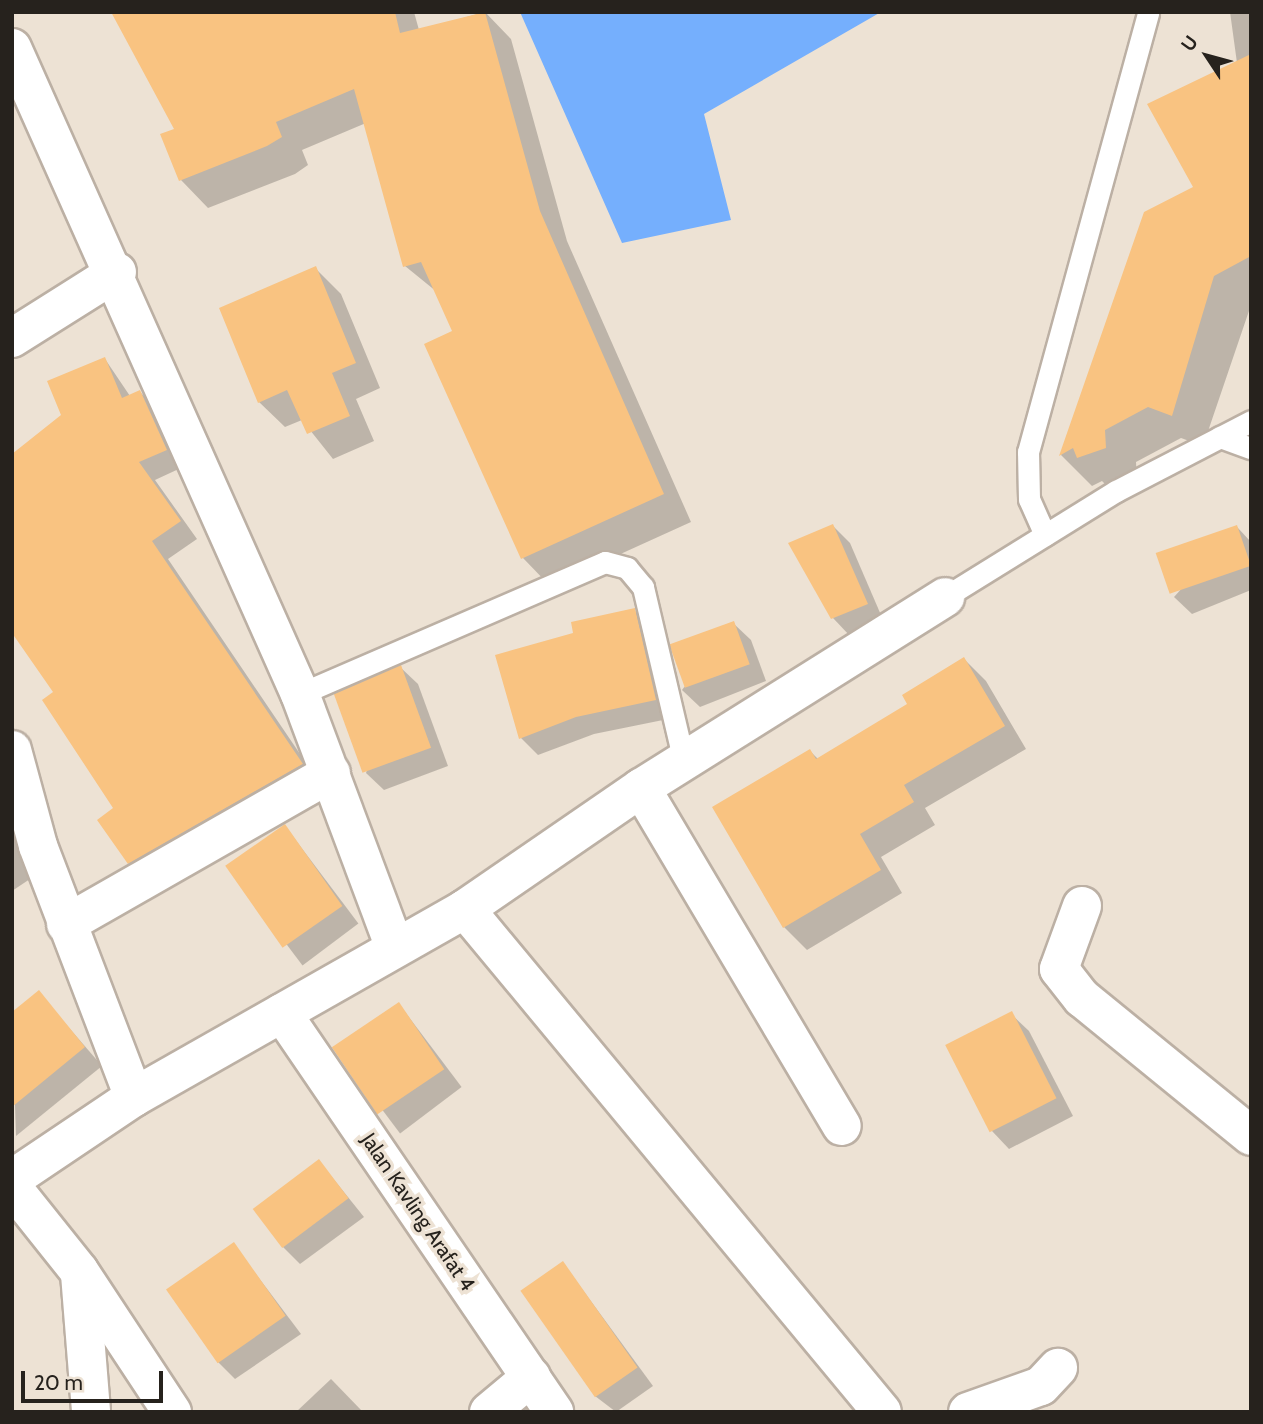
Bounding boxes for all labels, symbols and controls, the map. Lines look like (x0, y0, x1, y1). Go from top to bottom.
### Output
north arrow (1172, 21, 1242, 91)
text: U (1176, 31, 1203, 56)
street label: Jalan Kavling Arafat 4 (356, 1128, 480, 1296)
scale bar (24, 1358, 166, 1402)
text: 20 m (34, 1370, 83, 1395)

